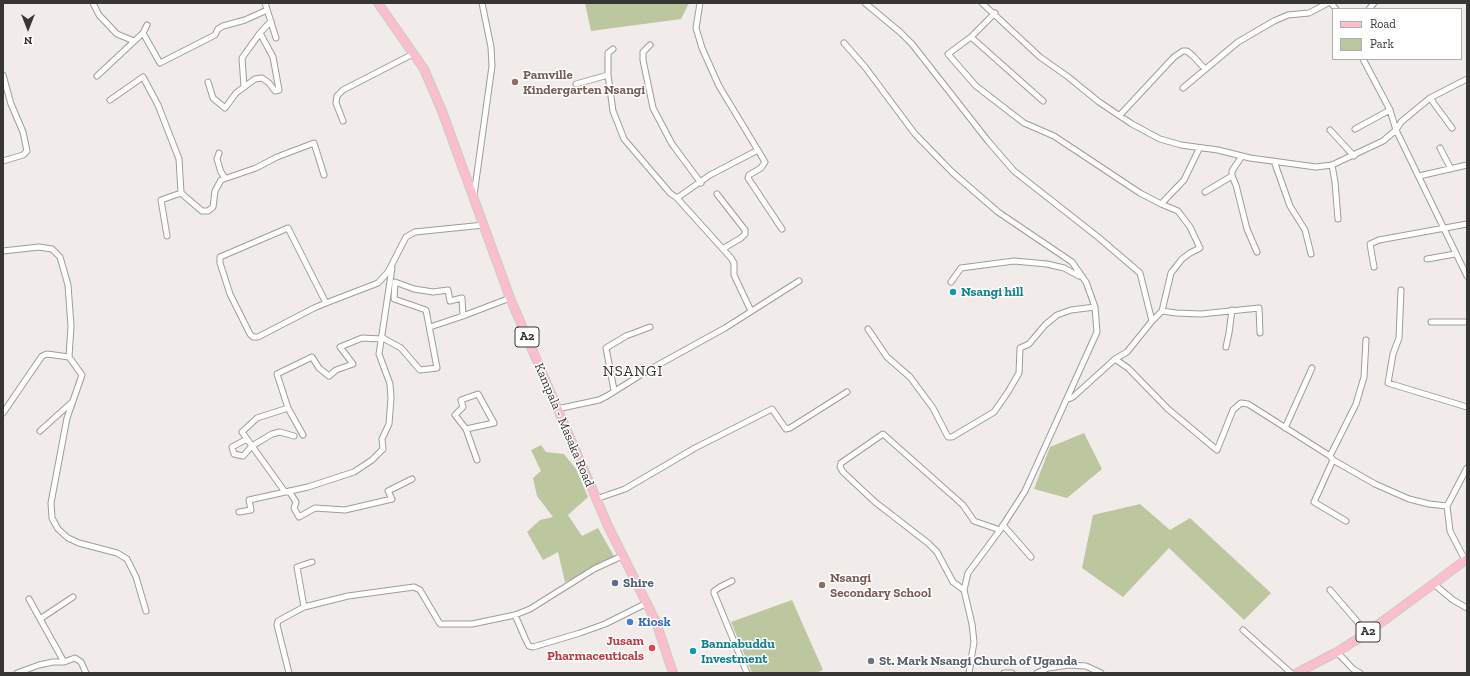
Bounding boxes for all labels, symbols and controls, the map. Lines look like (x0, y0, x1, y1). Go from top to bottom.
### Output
north arrow (8, 8, 48, 48)
legend (1332, 8, 1462, 60)
text: Road (1370, 17, 1396, 31)
text: N (24, 34, 32, 47)
text: Park (1370, 37, 1394, 51)
place label: Pamville Kindergarten Nsangi (523, 67, 645, 98)
marker: Pamville Kindergarten Nsangi (510, 77, 520, 87)
place label: Nsangi hill (961, 284, 1023, 300)
marker: Nsangi hill (948, 287, 958, 297)
road number: A2 (515, 327, 539, 347)
street label: Kampala - Masaka Road (531, 361, 597, 489)
district label: NSANGI (603, 363, 663, 381)
place label: Nsangi Secondary School (830, 570, 931, 601)
place label: Shire (623, 575, 654, 591)
marker: Shire (610, 578, 620, 588)
marker: Nsangi Secondary School (817, 580, 827, 590)
place label: Kiosk (638, 614, 671, 630)
marker: Kiosk (625, 617, 635, 627)
road number: A2 (1356, 622, 1380, 642)
place label: Jusam Pharmaceuticals (547, 633, 644, 664)
place label: Bannabuddu Investment (701, 636, 775, 667)
marker: Jusam Pharmaceuticals (647, 643, 657, 653)
marker: Bannabuddu Investment (688, 646, 698, 656)
place label: St. Mark Nsangi Church of Uganda (879, 653, 1077, 669)
marker: St. Mark Nsangi Church of Uganda (866, 656, 876, 666)

